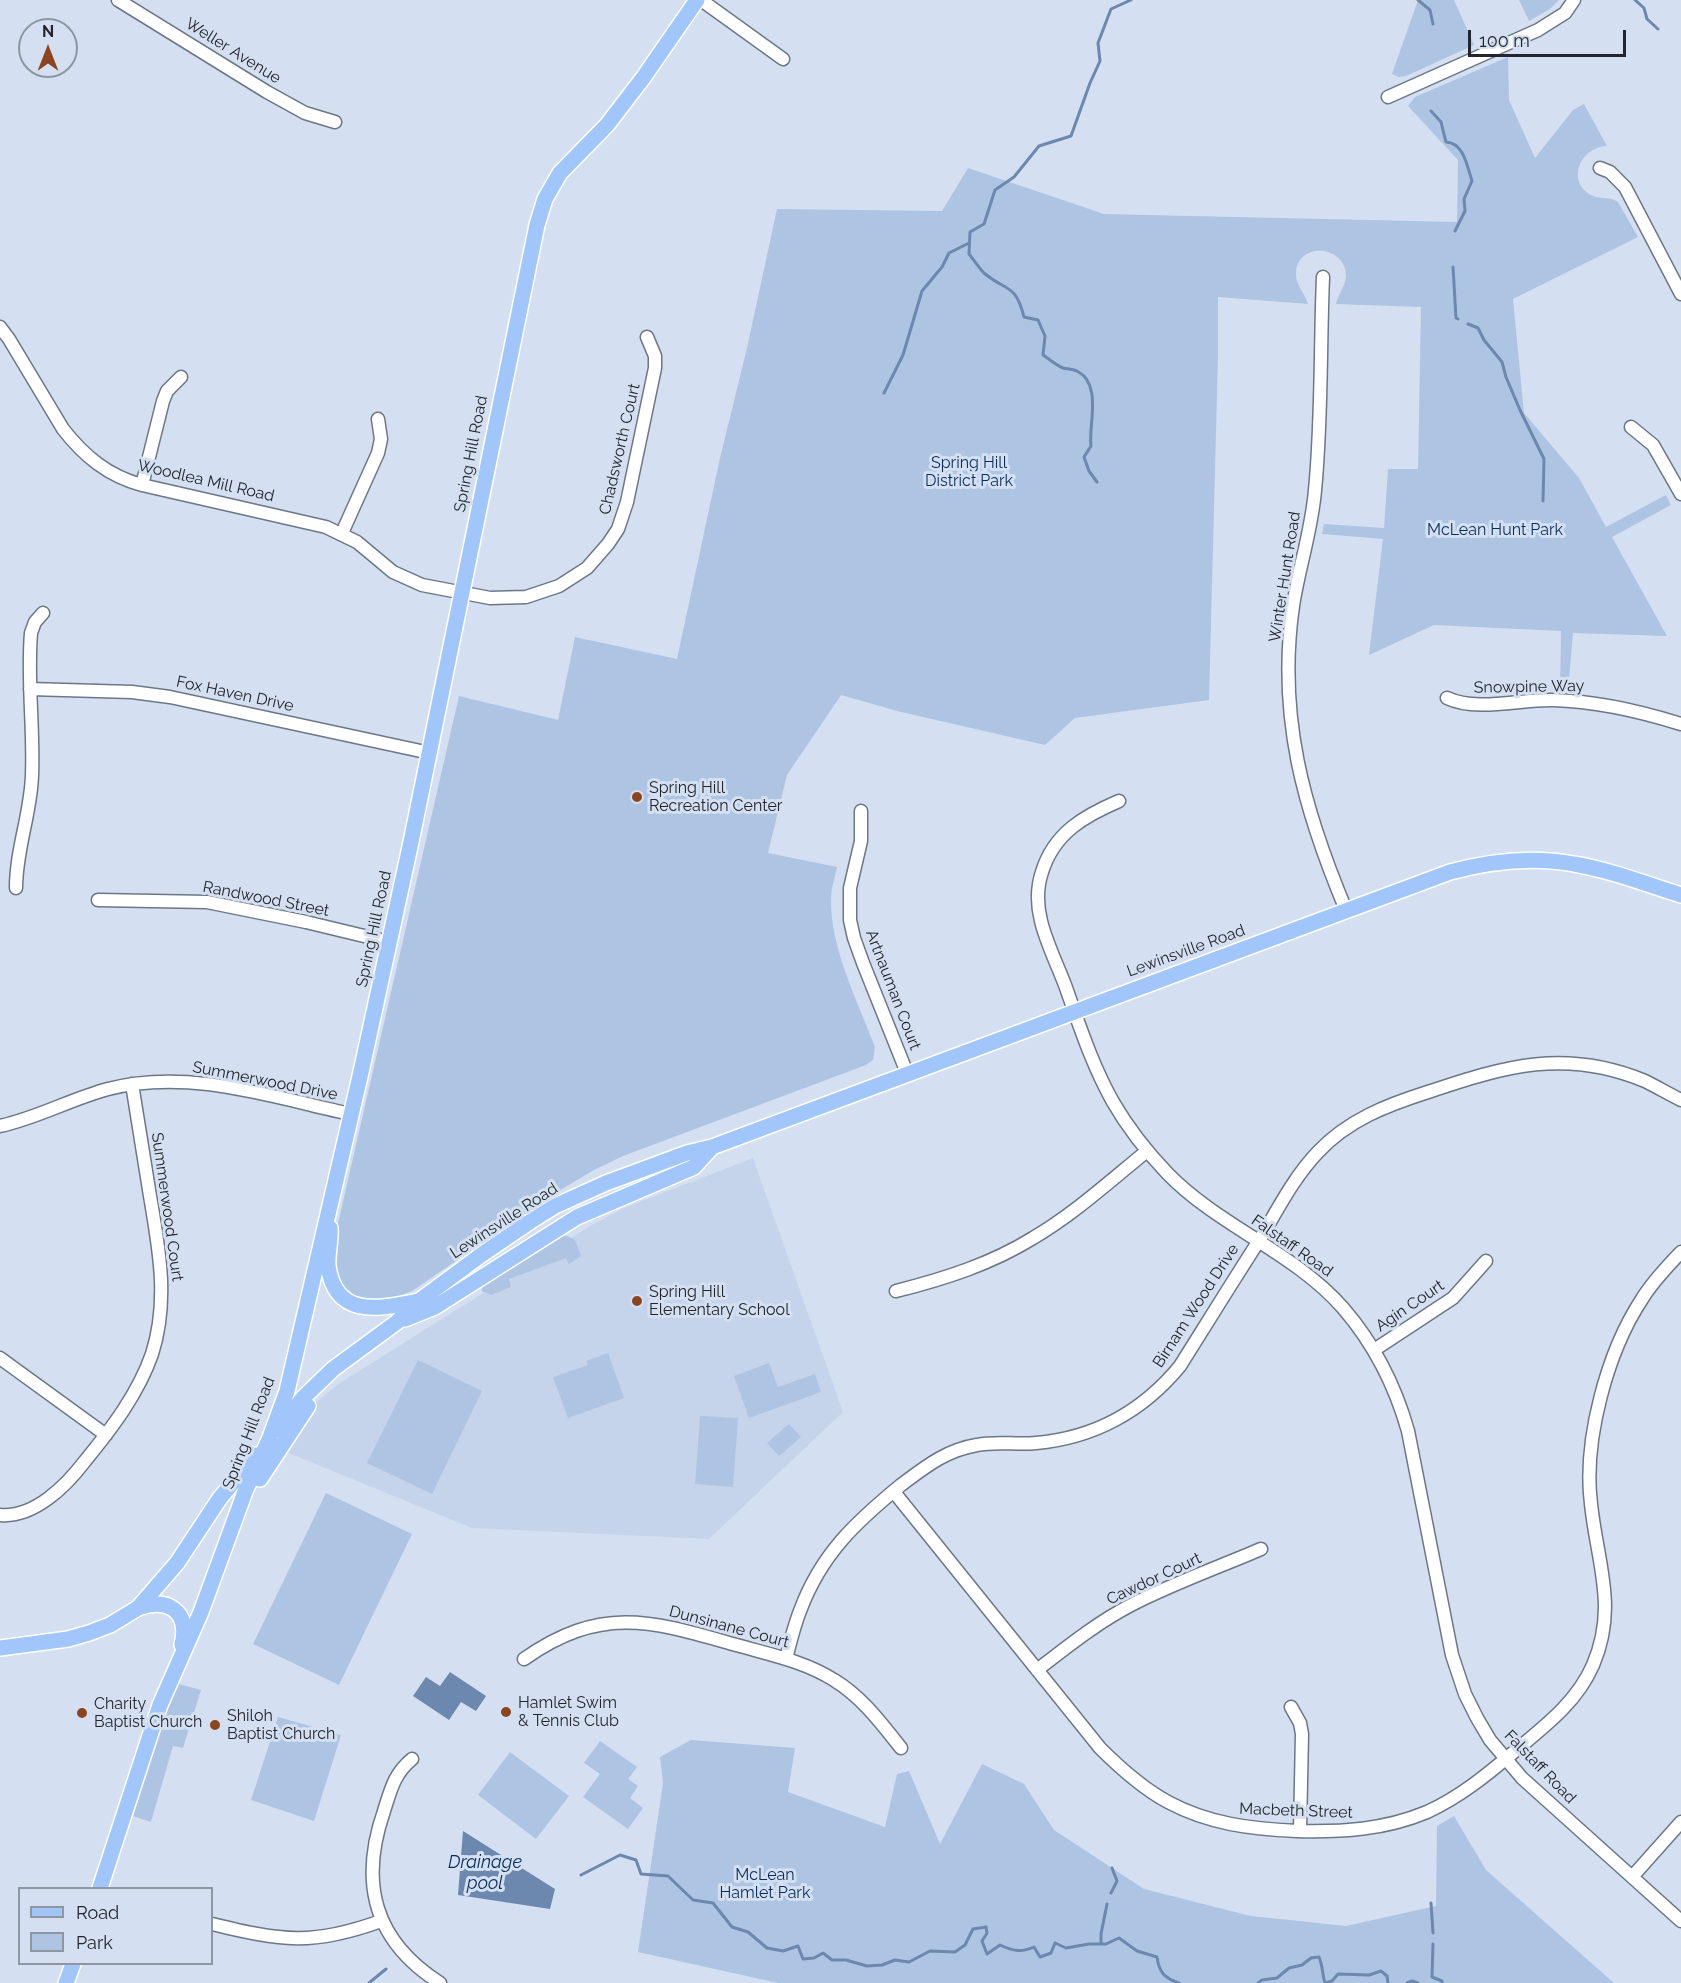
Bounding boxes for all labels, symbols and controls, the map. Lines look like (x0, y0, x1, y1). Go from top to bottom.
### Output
street label: Weller Avenue (182, 14, 284, 88)
north arrow (18, 18, 78, 78)
scale bar (1471, 18, 1628, 56)
text: N (42, 22, 54, 41)
text: 100 m (1479, 30, 1530, 51)
street label: Chadsworth Court (596, 381, 644, 517)
street label: Spring Hill Road (450, 394, 492, 514)
park label: Spring Hill District Park (925, 453, 1013, 491)
street label: Woodlea Mill Road (136, 456, 276, 506)
street label: Winter Hunt Road (1265, 510, 1305, 644)
park label: McLean Hunt Park (1427, 520, 1563, 540)
street label: Fox Haven Drive (175, 672, 295, 716)
street label: Snowpine Way (1474, 676, 1584, 698)
place label: Spring Hill Recreation Center (649, 778, 782, 816)
marker: Spring Hill Recreation Center (630, 790, 644, 804)
street label: Spring Hill Road (352, 869, 396, 989)
street label: Randwood Street (201, 877, 331, 921)
street label: Lewinsville Road (1124, 921, 1248, 981)
street label: Artnauman Court (861, 927, 925, 1053)
street label: Summerwood Drive (191, 1057, 339, 1105)
street label: Summerwood Court (147, 1131, 187, 1283)
street label: Lewinsville Road (447, 1179, 561, 1263)
street label: Falstaff Road (1248, 1211, 1336, 1281)
street label: Birnam Wood Drive (1149, 1241, 1243, 1371)
street label: Agin Court (1372, 1276, 1448, 1336)
place label: Spring Hill Elementary School (649, 1282, 789, 1320)
marker: Spring Hill Elementary School (630, 1294, 644, 1308)
street label: Spring Hill Road (219, 1374, 279, 1492)
street label: Cawdor Court (1104, 1549, 1204, 1609)
street label: Dunsinane Court (667, 1602, 791, 1652)
place label: Hamlet Swim & Tennis Club (518, 1693, 619, 1731)
place label: Charity Baptist Church (94, 1694, 202, 1732)
marker: Hamlet Swim & Tennis Club (499, 1705, 513, 1719)
marker: Charity Baptist Church (75, 1706, 89, 1720)
place label: Shiloh Baptist Church (227, 1706, 335, 1744)
marker: Shiloh Baptist Church (208, 1718, 222, 1732)
street label: Falstaff Road (1500, 1726, 1580, 1808)
street label: Macbeth Street (1239, 1799, 1353, 1823)
water label: Drainage pool (448, 1852, 522, 1894)
park label: McLean Hamlet Park (720, 1865, 810, 1903)
legend (18, 1887, 213, 1965)
text: Road (76, 1902, 119, 1923)
text: Park (76, 1932, 113, 1953)

